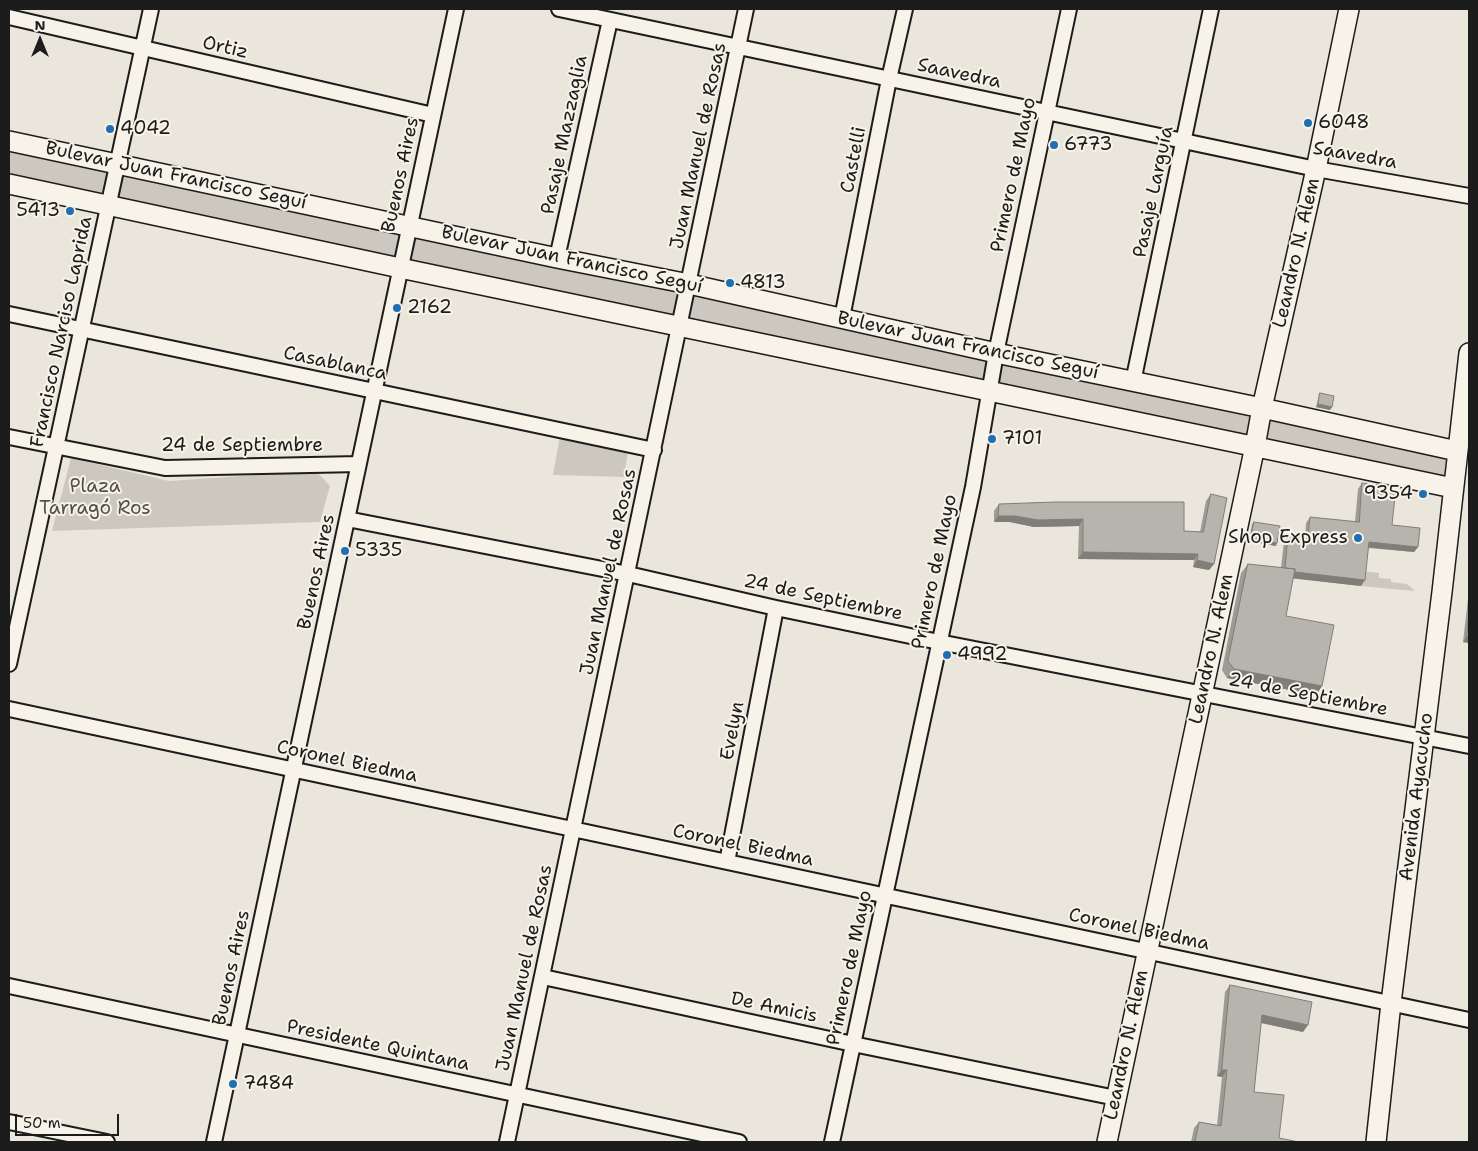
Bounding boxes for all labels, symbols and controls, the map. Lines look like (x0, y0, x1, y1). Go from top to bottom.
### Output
north arrow (15, 15, 65, 65)
text: N (34, 16, 46, 34)
street label: Ortiz (200, 32, 250, 64)
street label: Juan Manuel de Rosas (666, 41, 732, 251)
street label: Pasaje Mazzaglia (537, 53, 593, 217)
street label: Saavedra (915, 54, 1003, 94)
street label: Primero de Mayo (986, 95, 1042, 255)
place label: 6048 (1318, 112, 1370, 134)
street label: Buenos Aires (378, 115, 424, 235)
marker: 6048 (1302, 117, 1314, 129)
place label: 4042 (120, 118, 171, 140)
marker: 4042 (104, 123, 116, 135)
street label: Pasaje Larguía (1129, 124, 1179, 260)
street label: Castelli (836, 125, 872, 195)
place label: 6773 (1064, 134, 1113, 156)
street label: Bulevar Juan Francisco Seguí (43, 137, 309, 215)
street label: Saavedra (1311, 137, 1399, 175)
marker: 6773 (1048, 139, 1060, 151)
street label: Leandro N. Alem (1269, 176, 1325, 330)
place label: 5413 (16, 200, 60, 222)
marker: 5413 (64, 205, 76, 217)
street label: Francisco Narciso Laprida (26, 214, 98, 450)
street label: Bulevar Juan Francisco Seguí (439, 221, 705, 299)
place label: 4813 (740, 272, 786, 294)
marker: 4813 (724, 277, 736, 289)
place label: 2162 (407, 297, 452, 319)
marker: 2162 (391, 302, 403, 314)
street label: Bulevar Juan Francisco Seguí (835, 307, 1101, 385)
street label: Casablanca (281, 342, 389, 386)
place label: 7101 (1002, 428, 1042, 450)
marker: 7101 (986, 433, 998, 445)
street label: 24 de Septiembre (161, 435, 323, 457)
street label: Juan Manuel de Rosas (576, 467, 642, 677)
park label: Plaza Tarragó Ros (39, 476, 151, 520)
place label: 9354 (1363, 483, 1413, 505)
marker: 9354 (1417, 488, 1429, 500)
street label: Primero de Mayo (907, 492, 963, 652)
street label: Buenos Aires (294, 512, 340, 632)
place label: Shop Express (1228, 527, 1348, 549)
marker: Shop Express (1352, 532, 1364, 544)
place label: 5335 (355, 540, 402, 562)
marker: 5335 (339, 545, 351, 557)
street label: 24 de Septiembre (741, 570, 905, 626)
street label: Leandro N. Alem (1185, 572, 1239, 726)
place label: 4992 (957, 644, 1008, 666)
marker: 4992 (941, 649, 953, 661)
street label: 24 de Septiembre (1226, 668, 1390, 722)
street label: Evelyn (716, 700, 750, 762)
street label: Avenida Ayacucho (1395, 712, 1439, 882)
street label: Coronel Biedma (274, 736, 420, 788)
street label: Coronel Biedma (670, 820, 816, 872)
street label: Juan Manuel de Rosas (492, 863, 558, 1073)
street label: Primero de Mayo (822, 888, 878, 1048)
street label: Coronel Biedma (1066, 904, 1212, 956)
street label: Buenos Aires (209, 908, 255, 1028)
street label: Leandro N. Alem (1100, 968, 1154, 1122)
street label: De Amicis (729, 988, 819, 1028)
street label: Presidente Quintana (285, 1015, 471, 1077)
place label: 7484 (243, 1073, 294, 1095)
marker: 7484 (227, 1078, 239, 1090)
scale bar (18, 1104, 121, 1136)
text: 50 m (23, 1113, 61, 1133)

